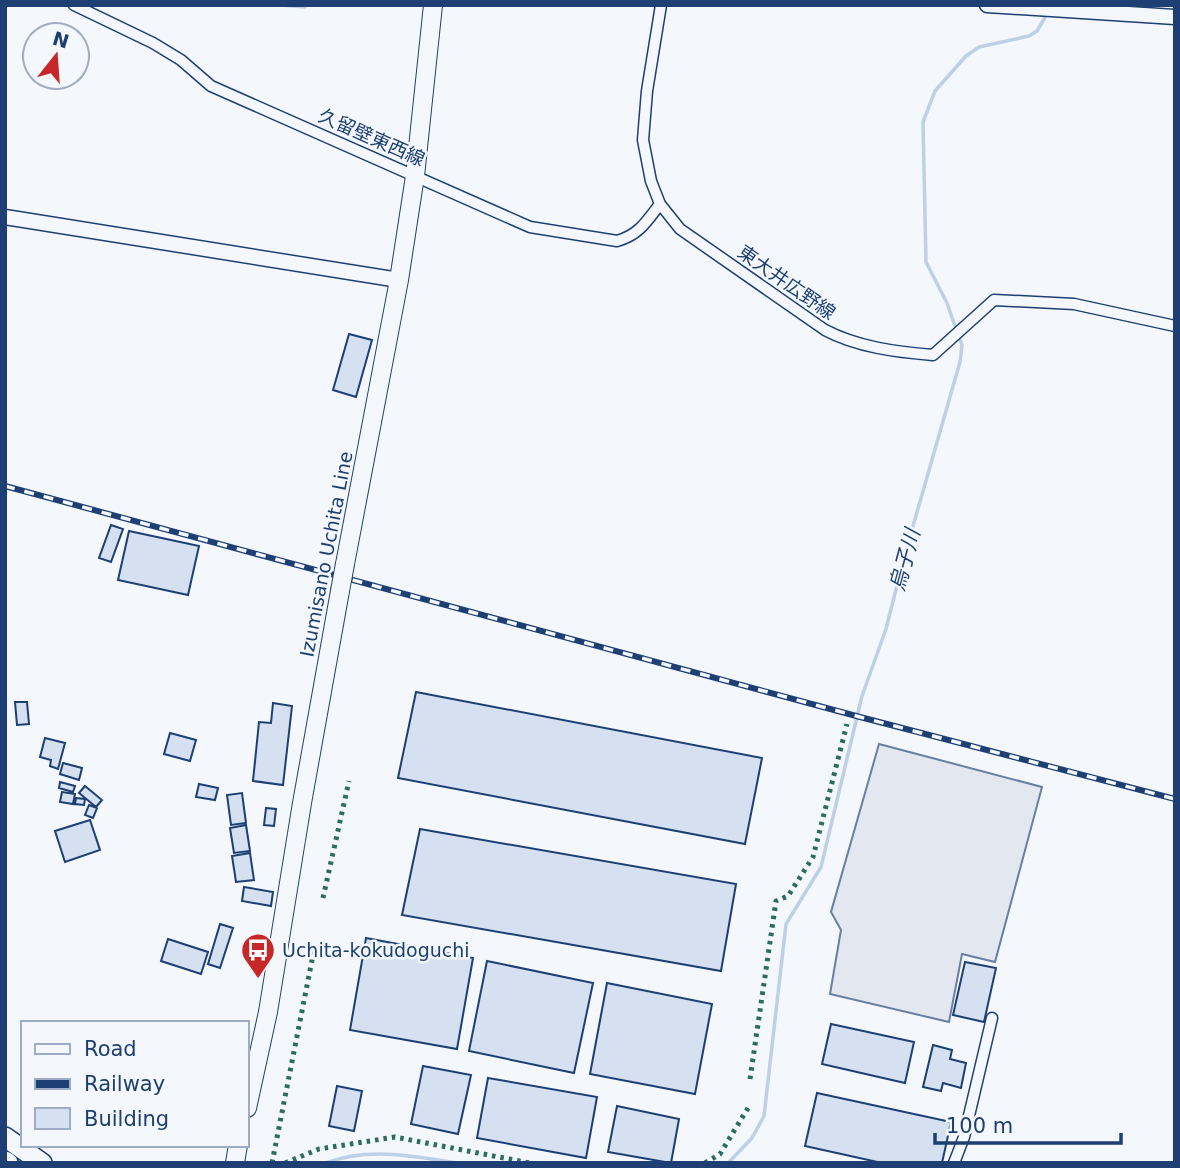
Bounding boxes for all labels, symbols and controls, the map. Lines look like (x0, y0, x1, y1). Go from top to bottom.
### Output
north arrow (21, 21, 91, 91)
text: N (50, 27, 72, 53)
street label: 久留壁東西線 (315, 104, 429, 170)
street label: 東大井広野線 (734, 240, 840, 324)
street label: Izumisano Uchita Line (295, 449, 357, 659)
water label: 烏子川 (885, 525, 925, 594)
bus stop icon: Uchita-kokudoguchi (239, 931, 277, 980)
place label: Uchita-kokudoguchi (282, 939, 470, 961)
legend (21, 1021, 248, 1147)
text: Road (84, 1037, 137, 1061)
text: Railway (84, 1072, 165, 1096)
scale bar (935, 1102, 1120, 1146)
text: Building (84, 1107, 169, 1131)
text: 100 m (946, 1114, 1013, 1138)

